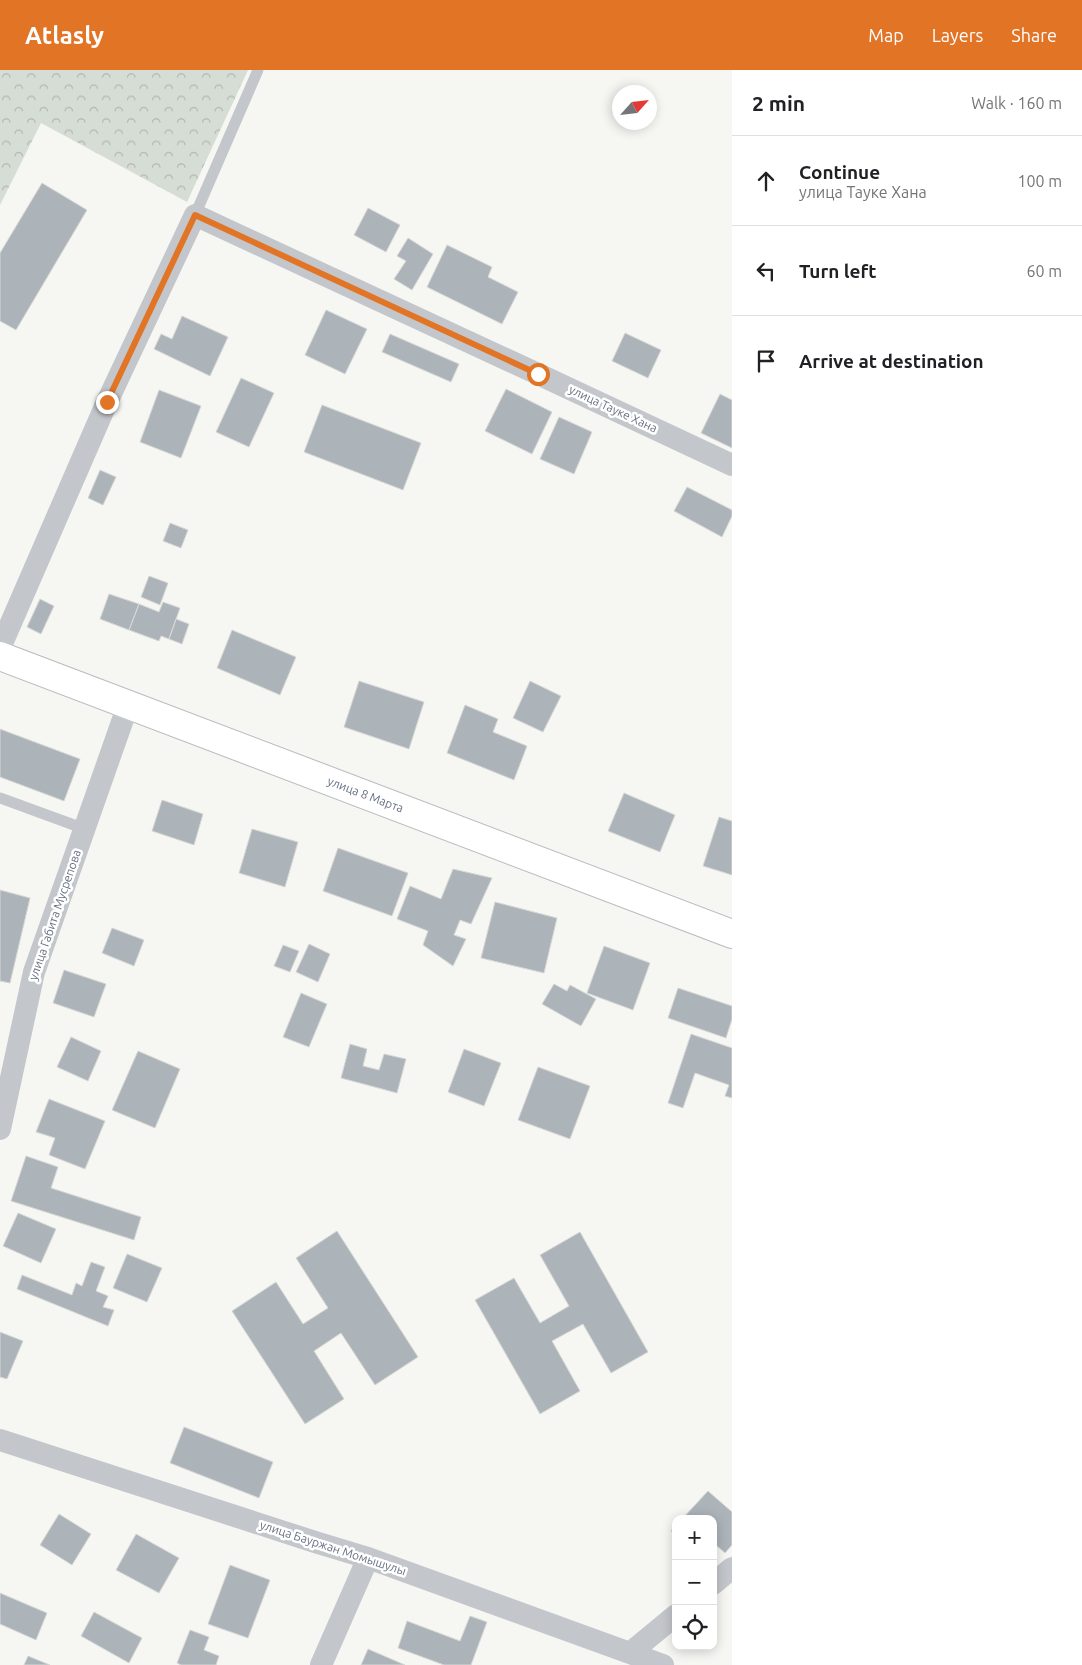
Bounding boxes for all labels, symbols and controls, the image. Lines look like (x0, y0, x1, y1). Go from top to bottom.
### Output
text: Atlasly (25, 22, 104, 49)
text: Map (868, 25, 904, 45)
text: Layers (932, 25, 983, 45)
text: Share (1011, 25, 1057, 45)
north arrow (612, 85, 657, 130)
text: 2 min (752, 91, 805, 115)
text: Walk · 160 m (971, 94, 1062, 112)
text: Continue (799, 161, 880, 183)
icon: ahead (752, 167, 780, 195)
text: 100 m (1017, 172, 1062, 190)
text: улица Тауке Хана (799, 183, 927, 201)
icon: left (752, 257, 780, 285)
text: Turn left (799, 260, 877, 282)
text: 60 m (1026, 262, 1062, 280)
icon: arrive (752, 347, 780, 375)
text: Arrive at destination (799, 350, 984, 372)
route start (527, 363, 550, 386)
street label: улица Тауке Хана (567, 382, 659, 435)
route end (96, 391, 119, 414)
street label: улица 8 Марта (326, 774, 406, 815)
street label: улица Габита Мусрепова (26, 848, 83, 982)
map controls (672, 1515, 717, 1650)
button: + (672, 1515, 717, 1560)
street label: улица Бауржан Момышулы (258, 1518, 408, 1577)
button: − (672, 1560, 717, 1605)
button: locate (672, 1605, 717, 1650)

